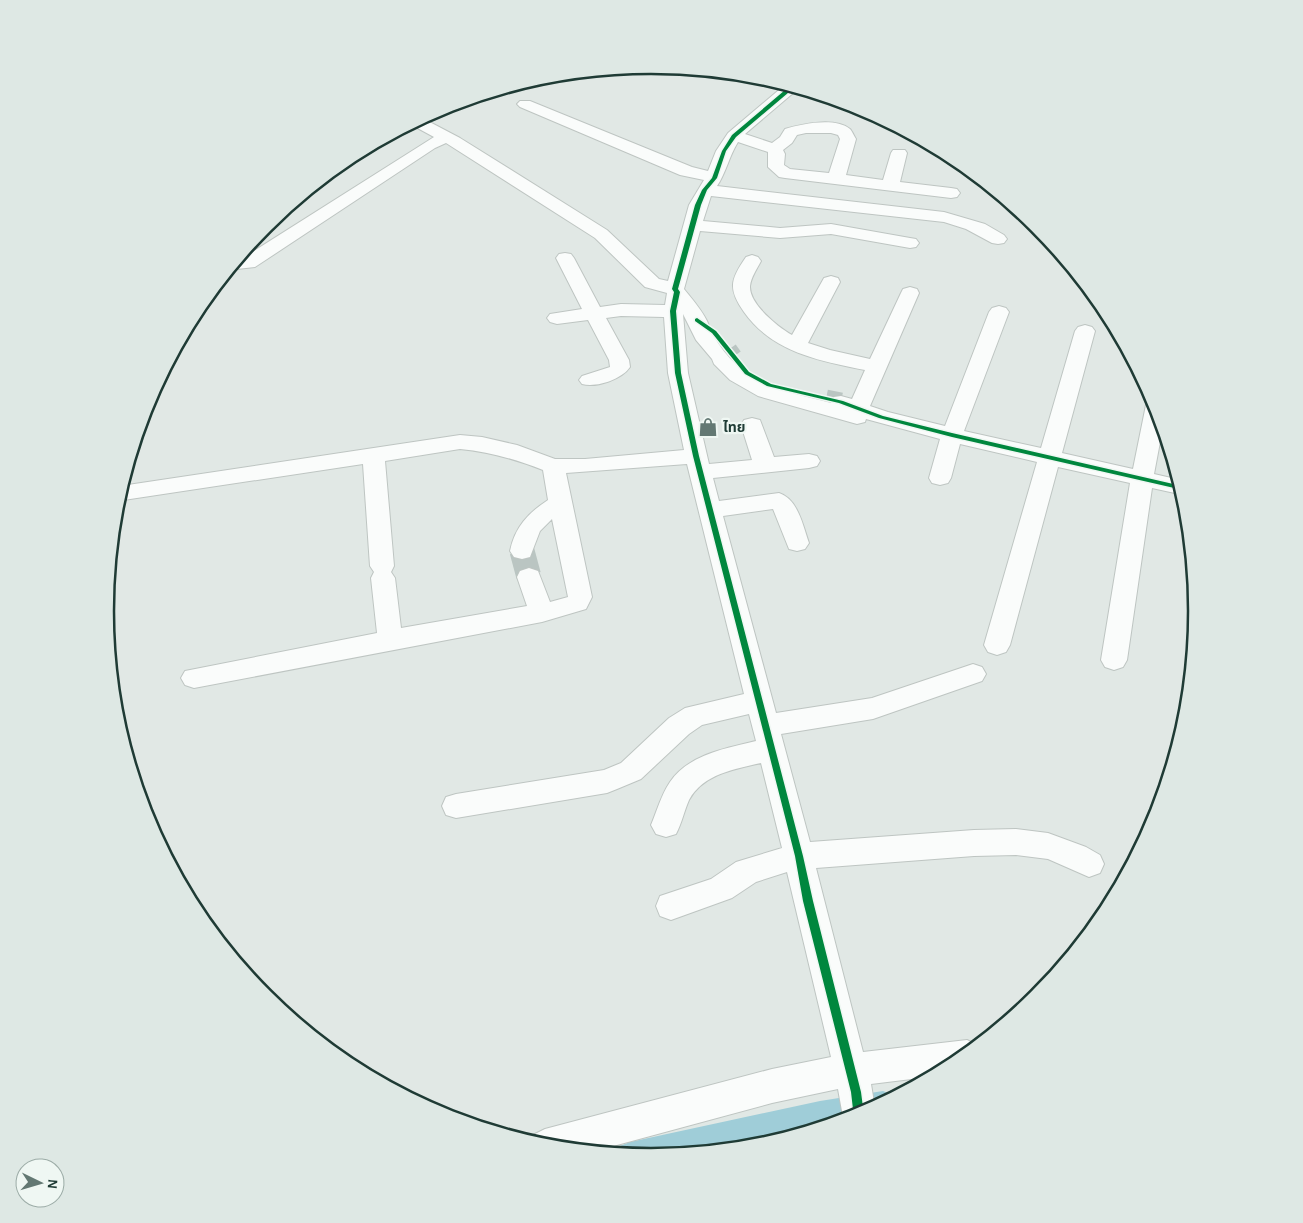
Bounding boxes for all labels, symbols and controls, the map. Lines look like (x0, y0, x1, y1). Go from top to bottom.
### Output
shop icon: ไทย (697, 416, 719, 438)
place label: ไทย (723, 420, 746, 435)
north arrow (15, 1158, 65, 1208)
text: N (45, 1179, 59, 1190)

